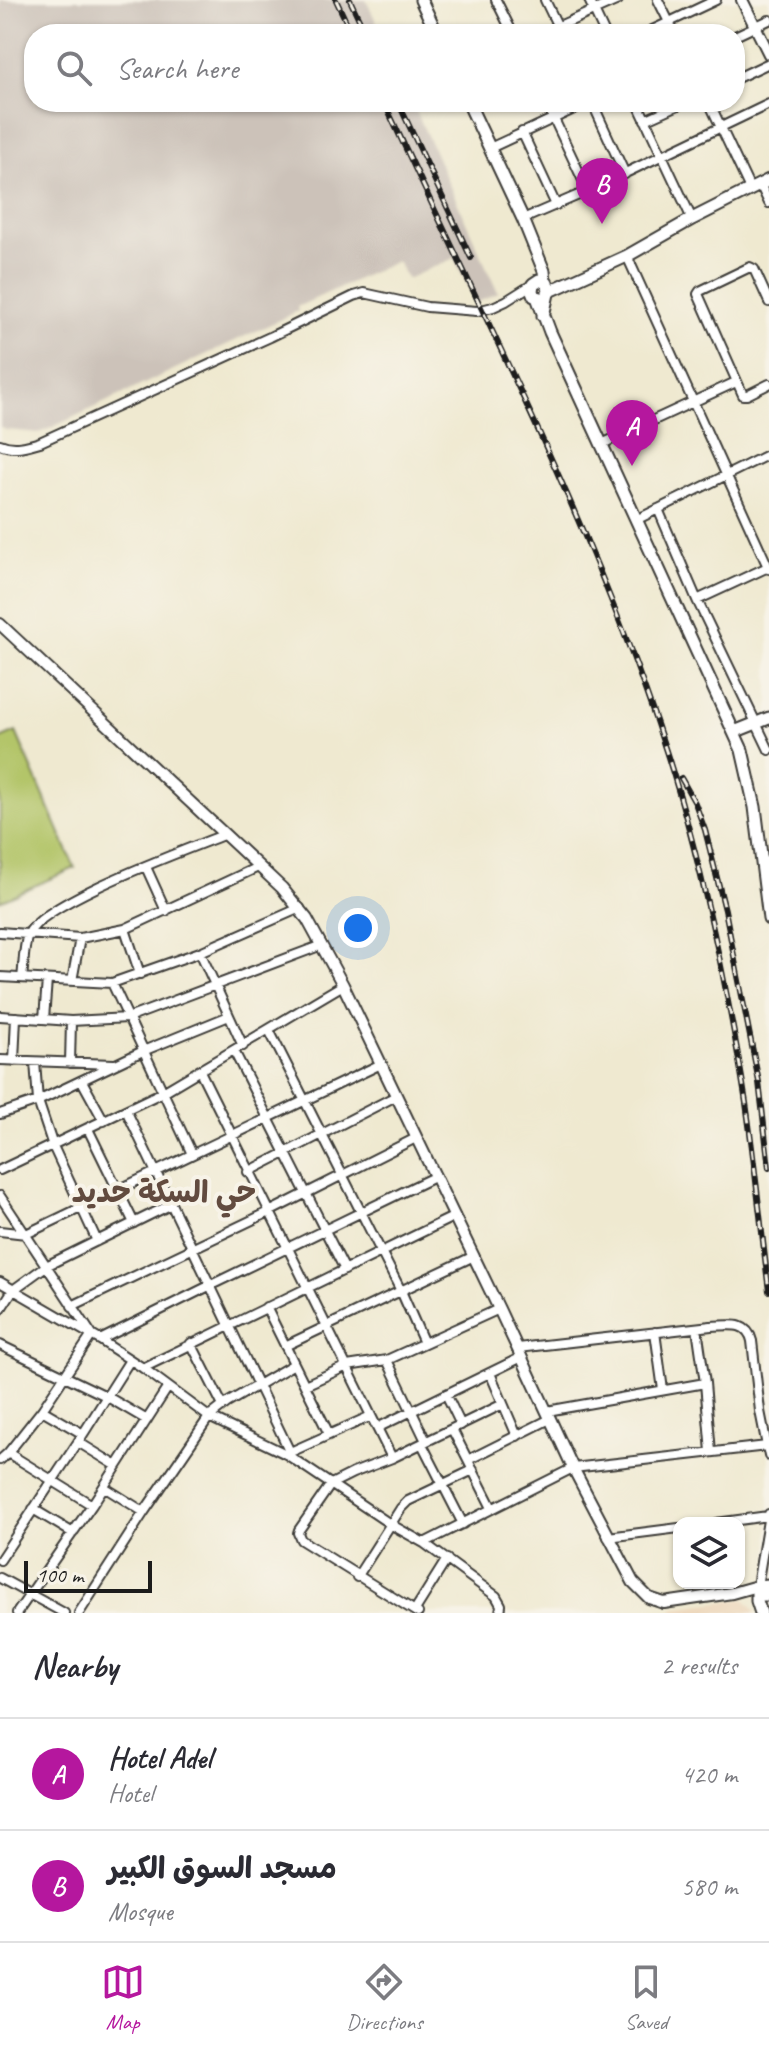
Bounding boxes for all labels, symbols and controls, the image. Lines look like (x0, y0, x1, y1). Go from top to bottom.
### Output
search box (24, 24, 745, 112)
icon: search (52, 46, 96, 90)
text: Search here (116, 49, 238, 87)
pin: B (576, 158, 628, 224)
pin: A (606, 400, 658, 466)
your location (338, 908, 378, 948)
district label: حي السكة حديد (72, 1173, 256, 1218)
map controls (673, 1517, 745, 1589)
button: layers (673, 1517, 745, 1589)
scale bar (24, 1557, 152, 1593)
text: 100 m (36, 1561, 83, 1589)
text: Nearby (32, 1644, 118, 1687)
text: 2 results (661, 1649, 737, 1682)
text: Hotel Adel (108, 1739, 211, 1777)
text: A (51, 1758, 65, 1791)
text: 420 m (681, 1758, 737, 1791)
text: Hotel (108, 1777, 153, 1810)
text: مسجد السوق الكبير (108, 1849, 337, 1887)
text: B (51, 1870, 65, 1903)
text: 580 m (681, 1870, 737, 1903)
text: Mosque (108, 1895, 173, 1928)
tab: Map (101, 1960, 145, 2036)
tab: Directions (346, 1960, 423, 2036)
tab: Saved (624, 1960, 668, 2036)

